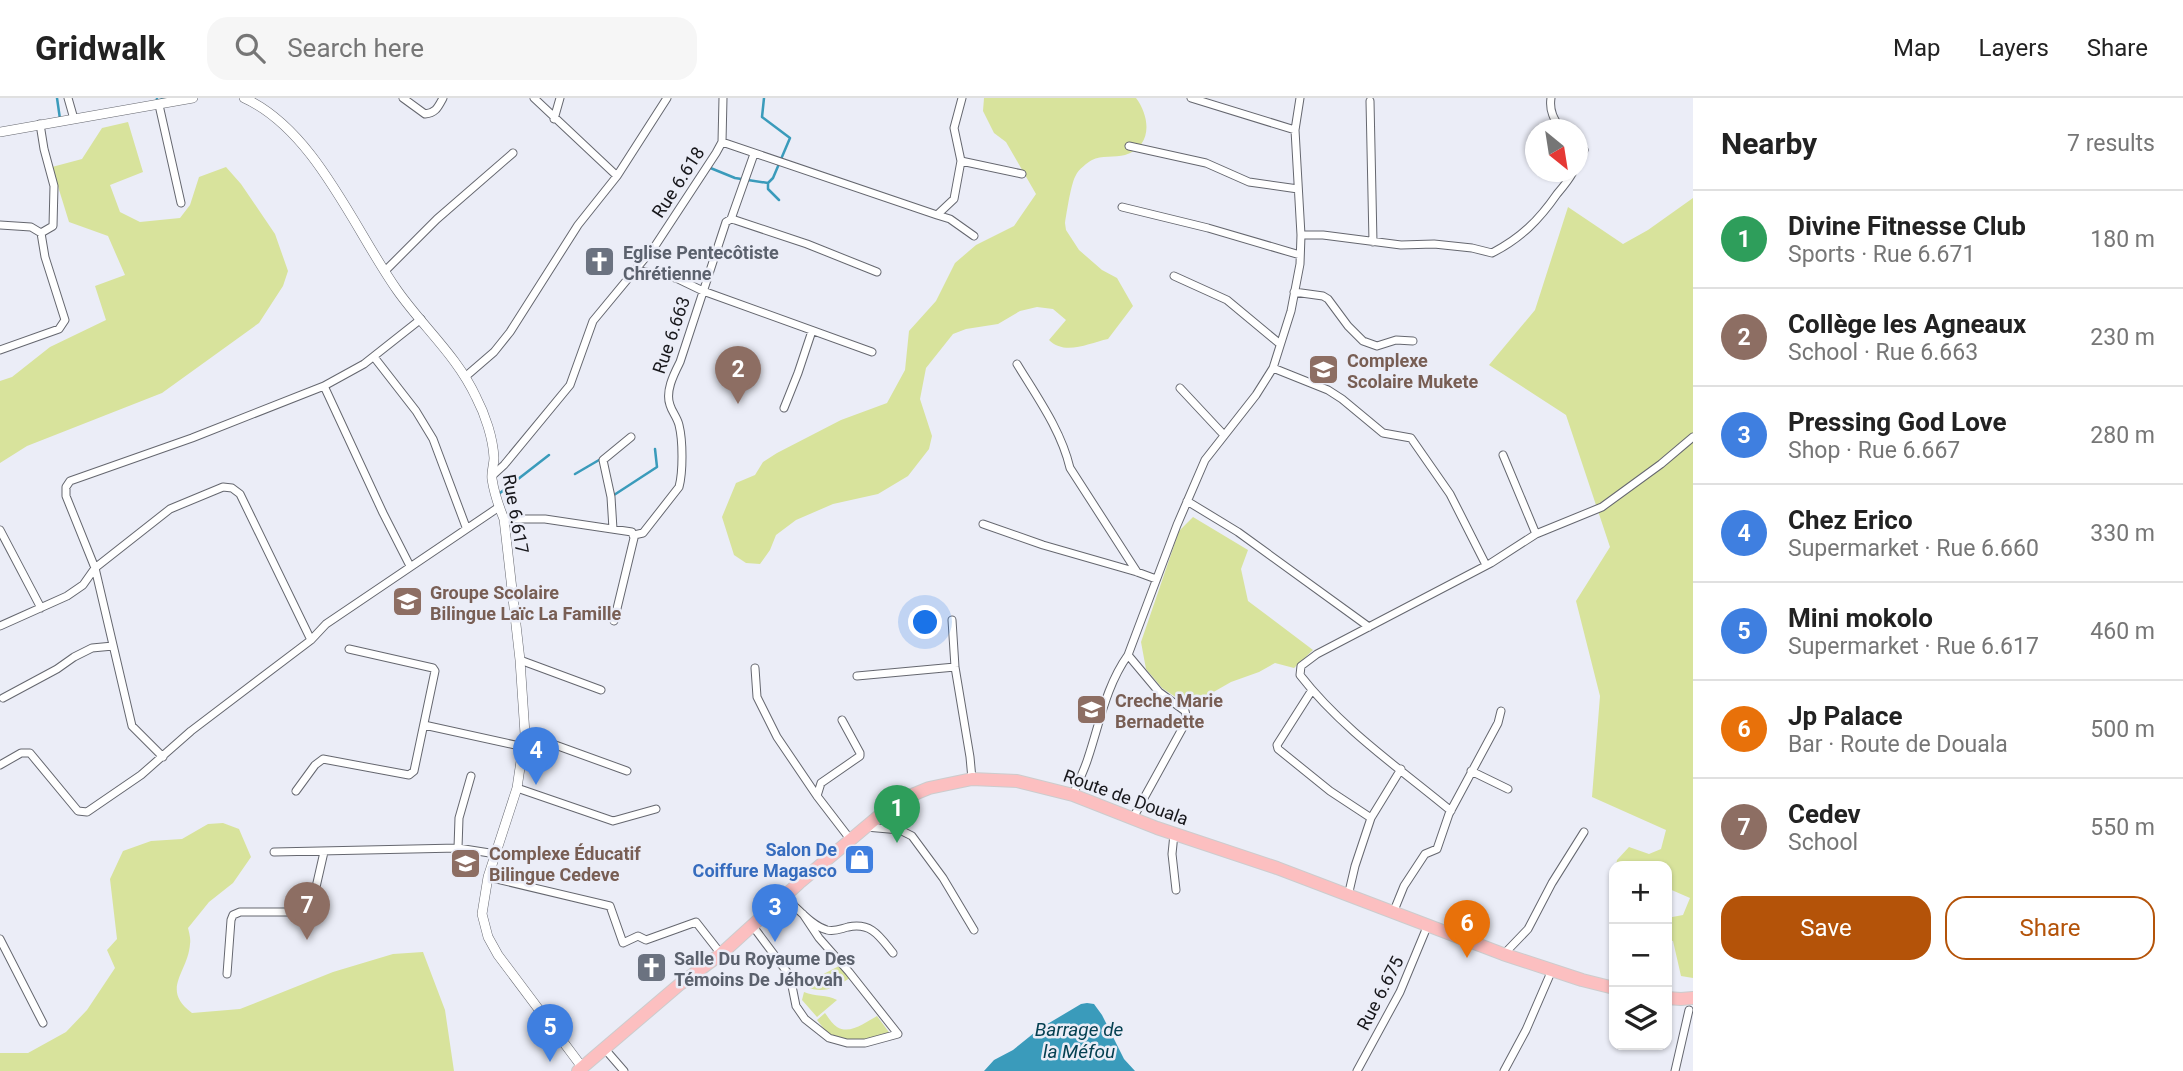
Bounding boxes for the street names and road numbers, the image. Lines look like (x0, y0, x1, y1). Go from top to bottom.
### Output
street label: Rue 6.618 (647, 143, 709, 221)
street label: Rue 6.663 (648, 294, 694, 376)
street label: Rue 6.617 (499, 473, 533, 555)
street label: Route de Douala (1061, 765, 1191, 829)
street label: Rue 6.675 (1352, 952, 1408, 1034)

